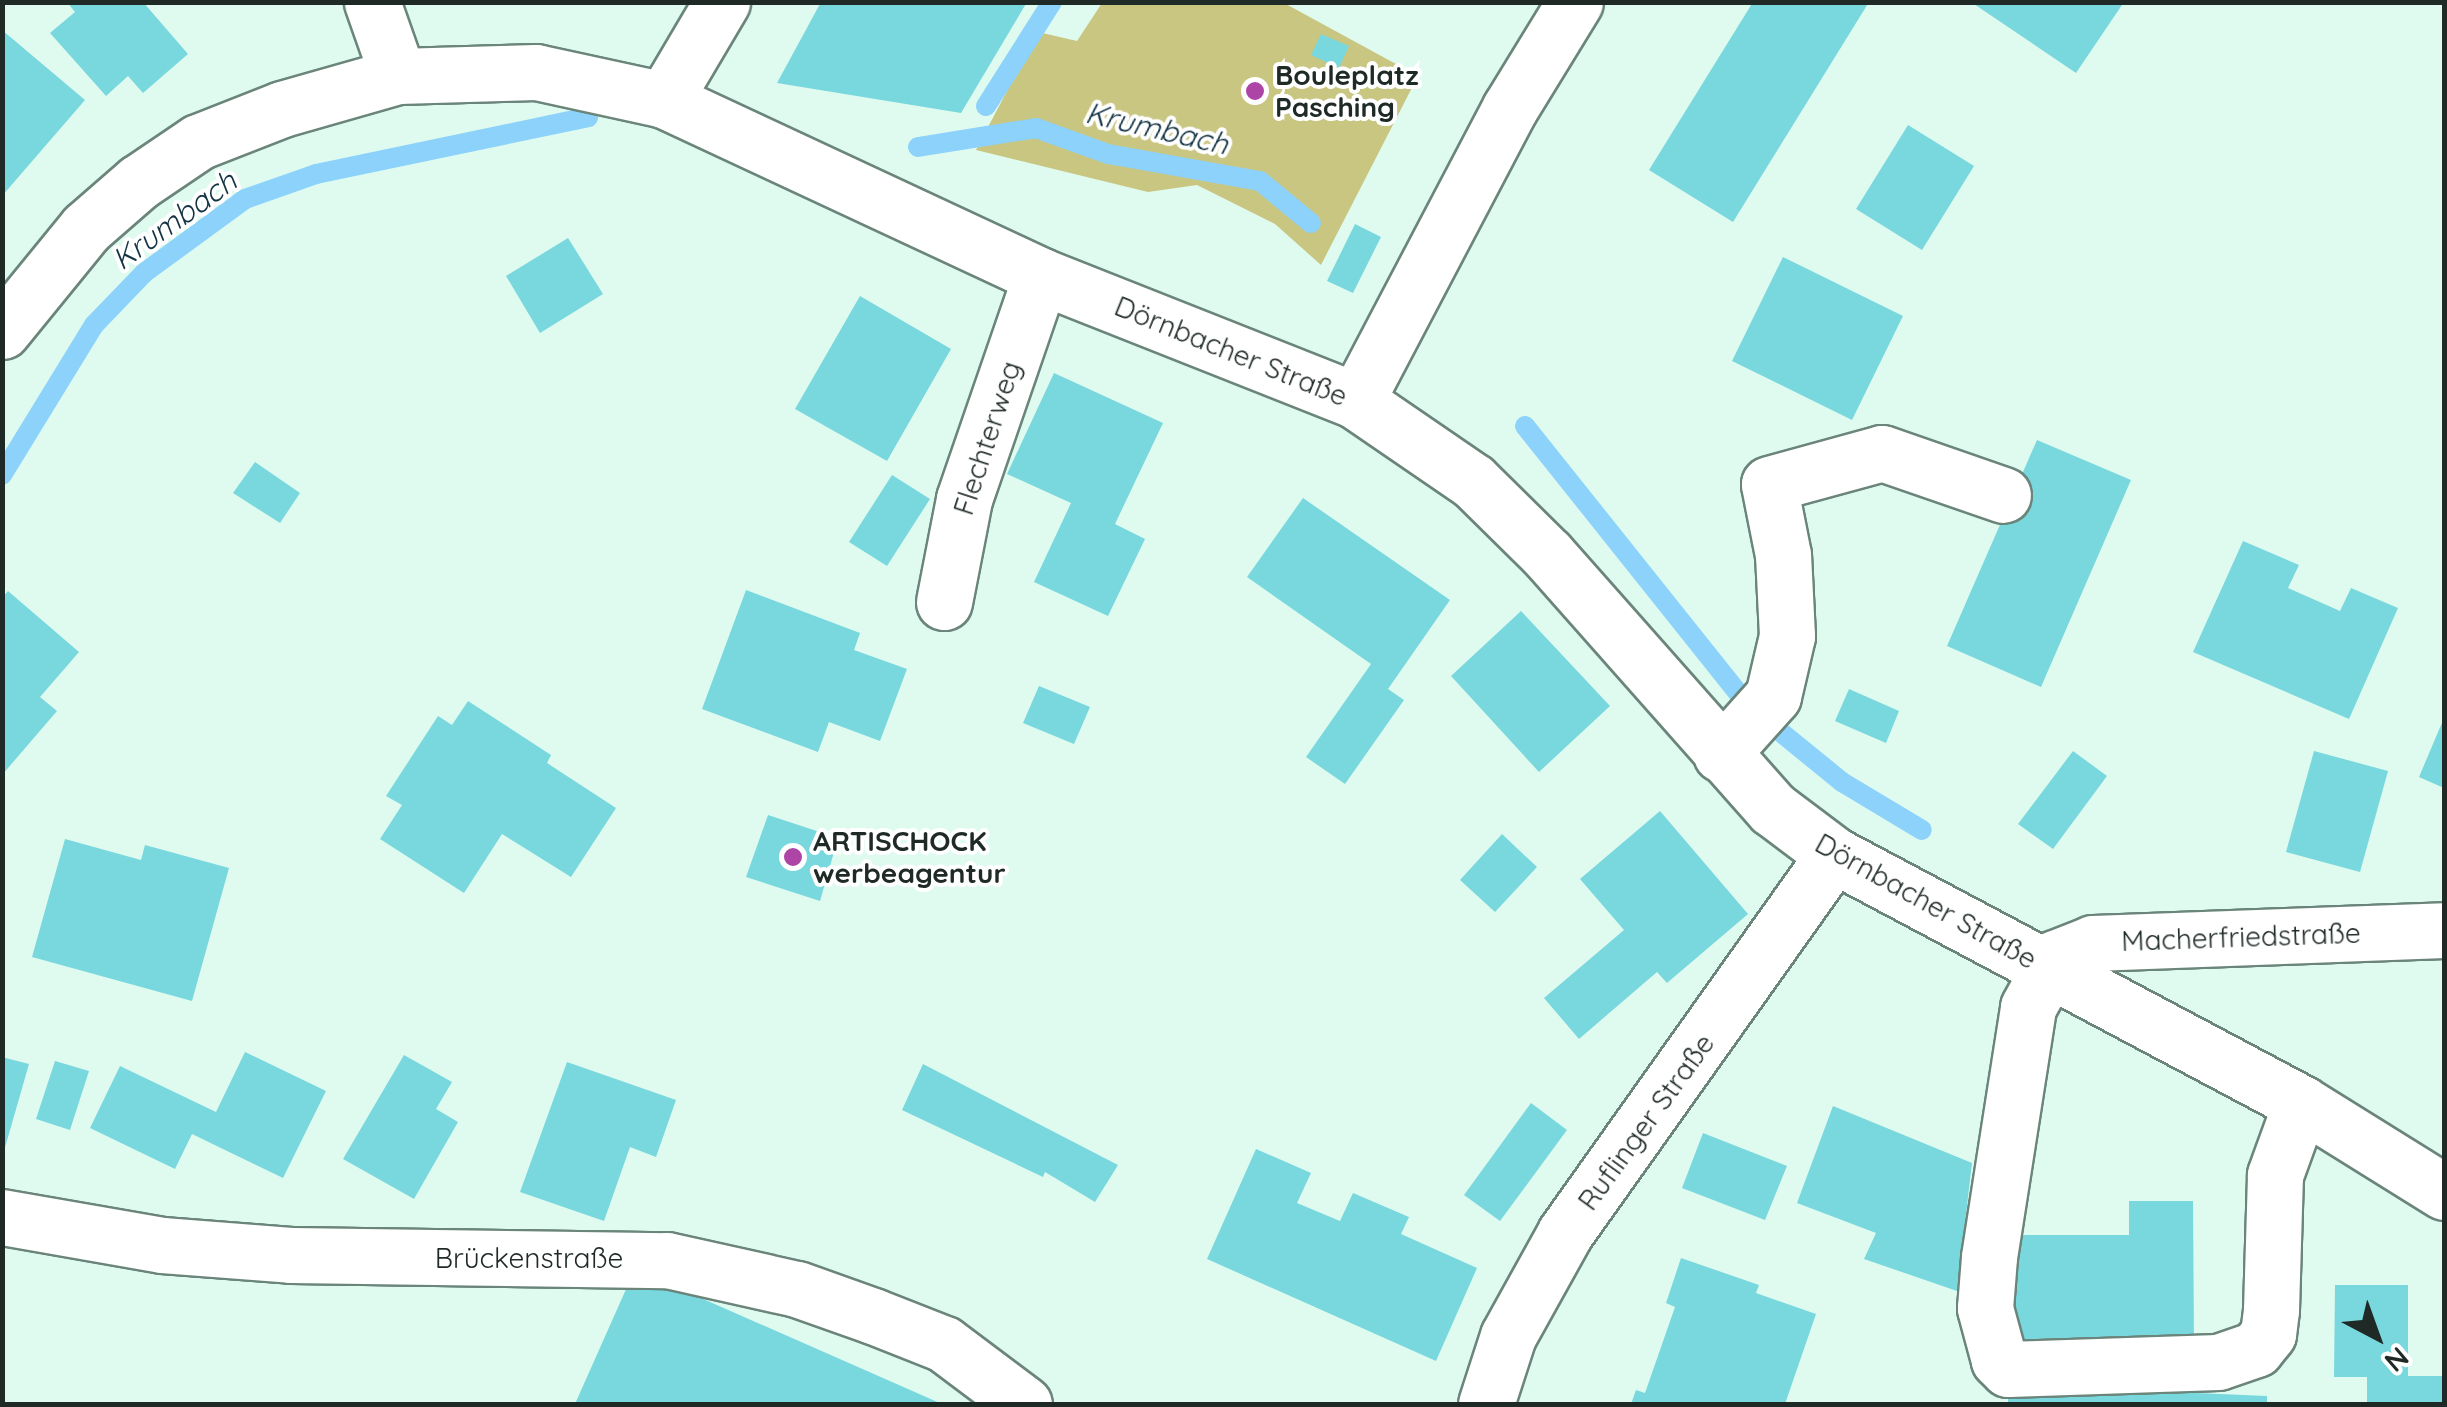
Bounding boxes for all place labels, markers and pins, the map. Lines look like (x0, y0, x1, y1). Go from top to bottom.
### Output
place label: Bouleplatz Pasching (1275, 58, 1419, 124)
marker: Bouleplatz Pasching (1244, 80, 1266, 102)
place label: ARTISCHOCK werbeagentur (813, 824, 1006, 890)
marker: ARTISCHOCK werbeagentur (782, 846, 804, 868)

